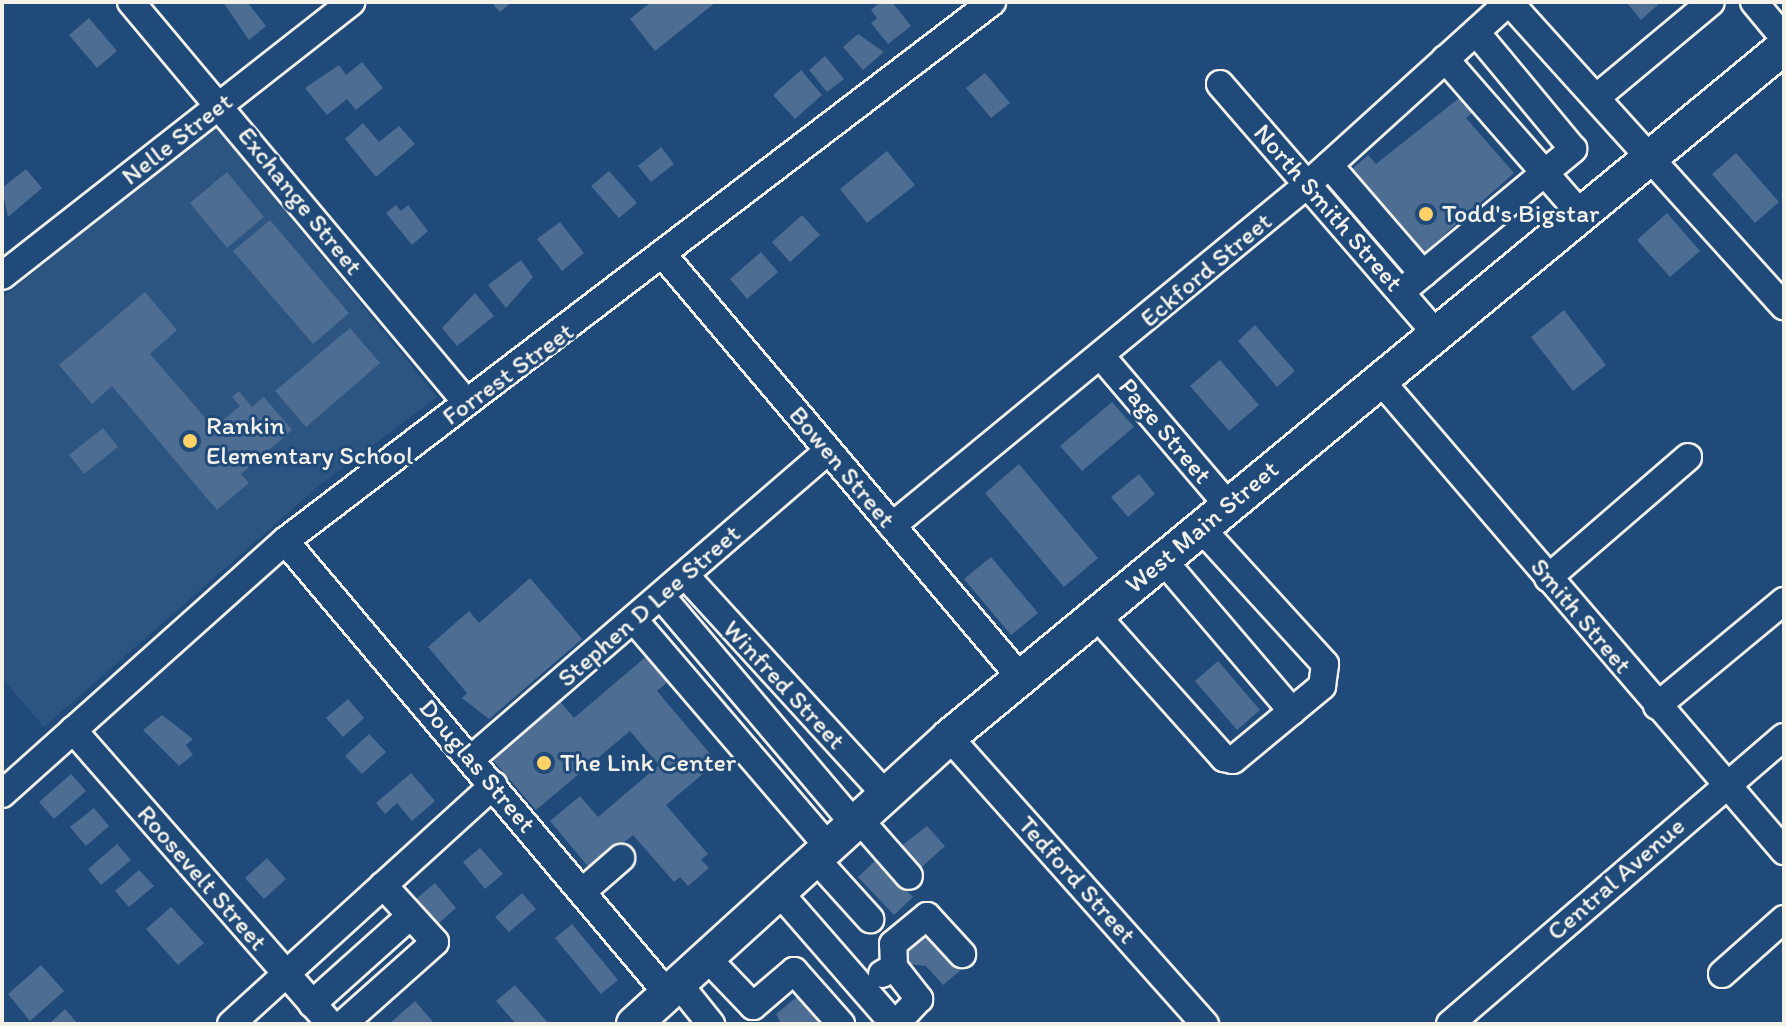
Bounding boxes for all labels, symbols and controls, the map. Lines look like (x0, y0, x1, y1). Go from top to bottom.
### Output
street label: Nelle Street (116, 86, 238, 192)
street label: North Smith Street (1247, 118, 1409, 298)
street label: Exchange Street (231, 121, 369, 281)
place label: Todd's Bigstar (1442, 198, 1599, 230)
marker: Todd's Bigstar (1417, 205, 1435, 223)
street label: Eckford Street (1134, 206, 1278, 334)
street label: Forrest Street (436, 316, 580, 432)
street label: Page Street (1112, 372, 1218, 490)
street label: Bowen Street (782, 400, 902, 534)
place label: Rankin Elementary School (206, 410, 413, 472)
marker: Rankin Elementary School (181, 432, 199, 450)
street label: West Main Street (1119, 454, 1285, 600)
street label: Stephen D Lee Street (551, 518, 747, 694)
street label: Smith Street (1524, 552, 1638, 680)
street label: Winfred Street (716, 614, 852, 756)
street label: Douglas Street (412, 693, 542, 839)
place label: The Link Center (560, 747, 737, 779)
marker: The Link Center (535, 754, 553, 772)
street label: Roosevelt Street (130, 799, 274, 957)
street label: Tedford Street (1012, 810, 1142, 950)
street label: Central Avenue (1541, 811, 1691, 947)

